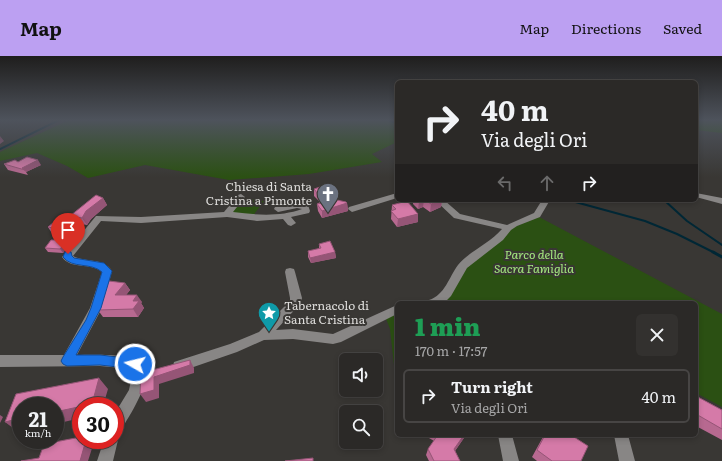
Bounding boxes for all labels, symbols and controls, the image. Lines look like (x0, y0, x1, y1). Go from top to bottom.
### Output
text: Map (20, 14, 62, 42)
text: Map (519, 18, 549, 38)
text: Directions (571, 18, 641, 38)
text: Saved (663, 18, 702, 38)
text: 40 m (481, 88, 549, 130)
icon: right (415, 96, 467, 148)
text: Via degli Ori (481, 126, 587, 153)
icon: left (494, 172, 516, 194)
icon: ahead (536, 172, 558, 194)
icon: right (578, 172, 600, 194)
place label: Chiesa di Santa Cristina a Pimonte (206, 177, 313, 209)
church icon: Chiesa di Santa Cristina a Pimonte (315, 181, 341, 214)
pin (51, 213, 85, 254)
icon: arrive (57, 219, 79, 241)
park label: Parco della Sacra Famiglia (494, 245, 574, 277)
place label: Tabernacolo di Santa Cristina (284, 296, 369, 328)
place icon: Tabernacolo di Santa Cristina (256, 300, 282, 333)
text: 1 min (415, 308, 480, 343)
button: close (636, 314, 678, 356)
text: 170 m · 17:57 (415, 341, 487, 360)
position arrow (114, 343, 156, 385)
map controls (339, 353, 383, 449)
button: sound (339, 353, 383, 397)
text: Turn right (451, 375, 533, 398)
icon: right (417, 385, 439, 407)
text: 40 m (642, 385, 676, 408)
speed limit sign: 30 (72, 397, 124, 449)
text: Via degli Ori (451, 398, 528, 417)
text: 21 (28, 403, 48, 433)
button: search (339, 405, 383, 449)
text: km/h (25, 425, 51, 440)

